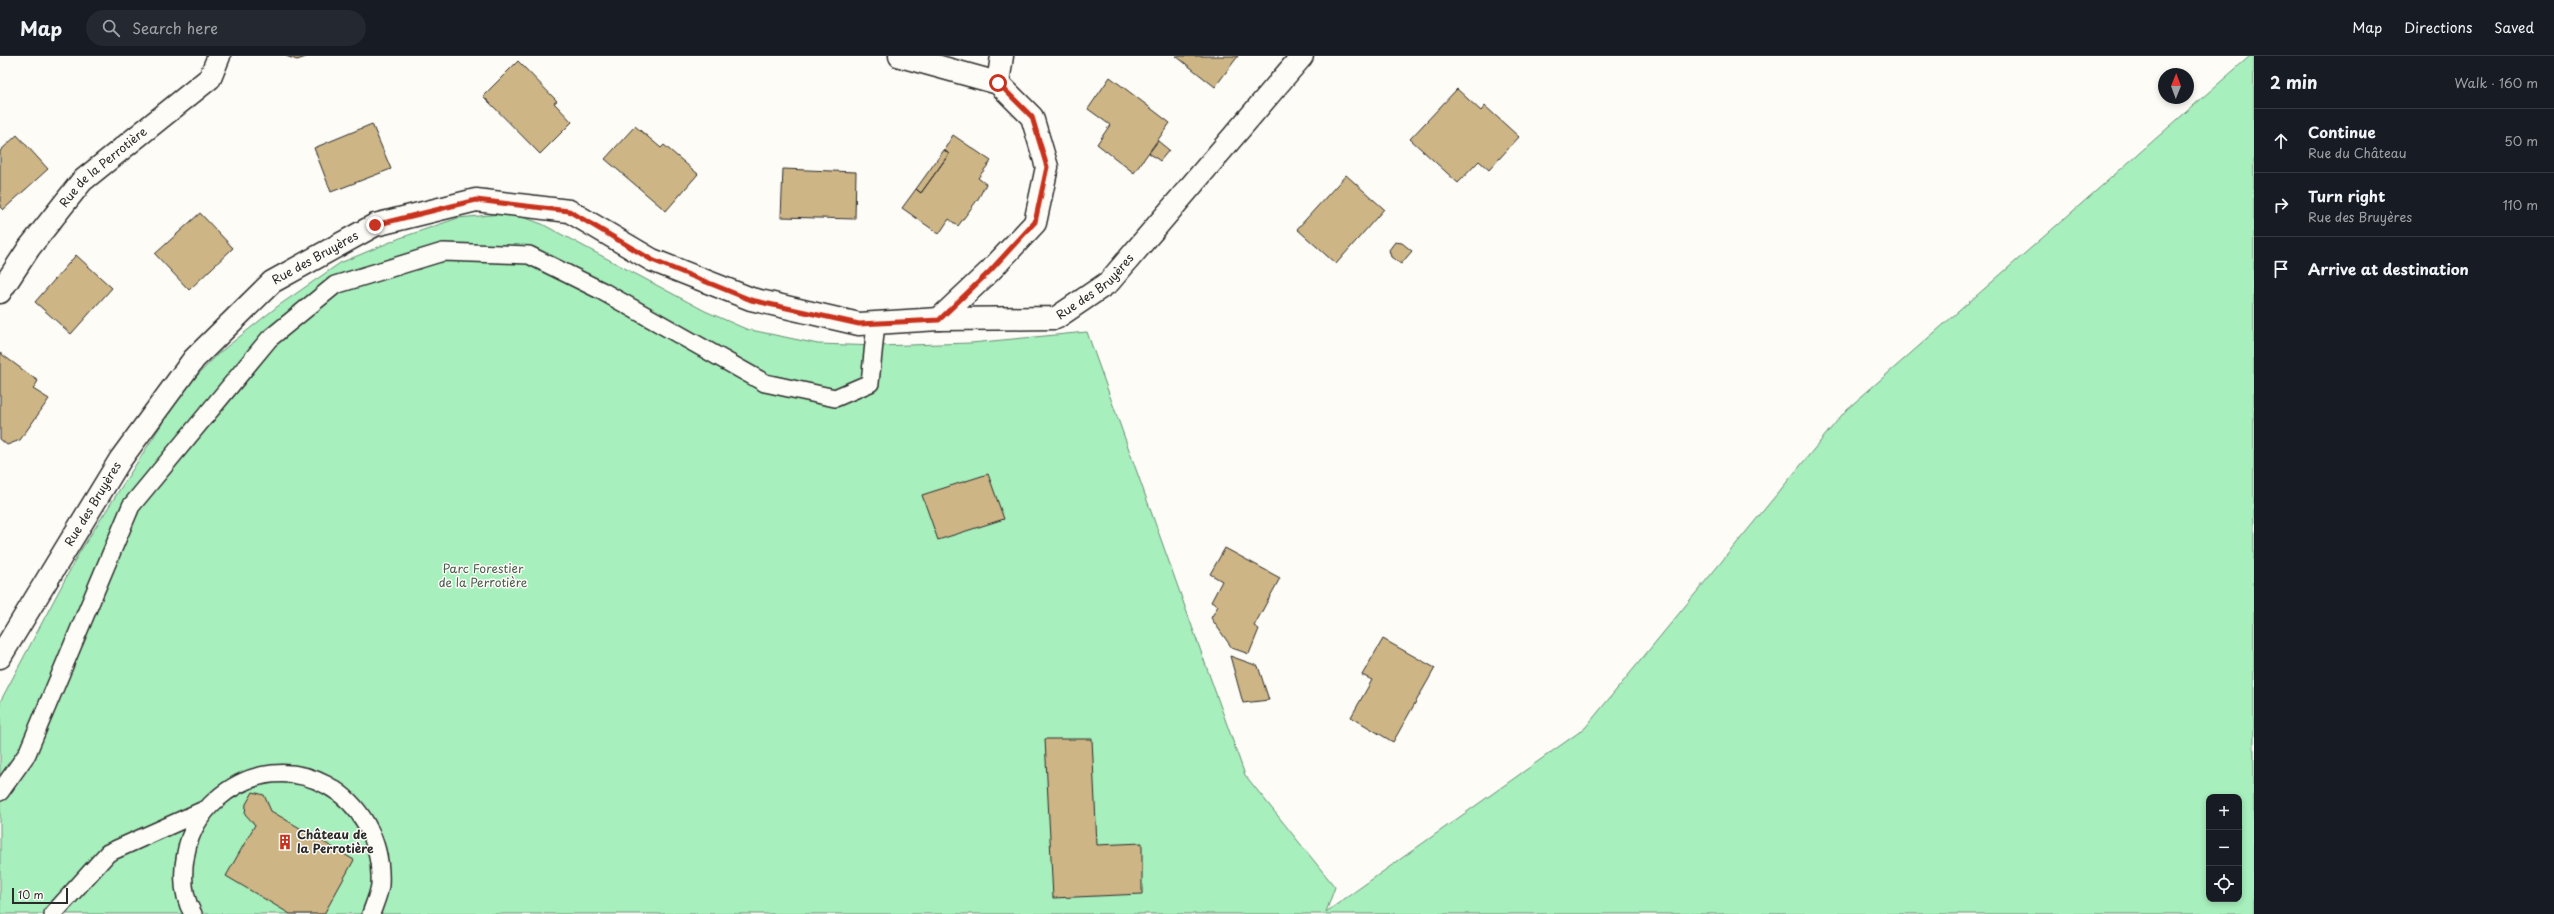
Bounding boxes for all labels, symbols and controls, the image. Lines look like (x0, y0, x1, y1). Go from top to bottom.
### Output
search box (86, 10, 366, 46)
text: Map (20, 14, 62, 42)
text: Search here (132, 16, 218, 39)
icon: search (100, 17, 122, 39)
text: Map (2352, 17, 2382, 38)
text: Directions (2404, 17, 2472, 38)
text: Saved (2494, 17, 2534, 38)
north arrow (2158, 68, 2194, 104)
text: 2 min (2270, 69, 2317, 95)
text: Walk · 160 m (2455, 73, 2538, 92)
route start (989, 74, 1007, 92)
text: Continue (2308, 120, 2376, 143)
street label: Rue de la Perrotière (55, 122, 151, 211)
icon: ahead (2270, 130, 2292, 152)
text: 50 m (2504, 131, 2538, 150)
text: Rue du Château (2308, 143, 2407, 162)
text: Turn right (2308, 184, 2385, 207)
icon: right (2270, 194, 2292, 216)
text: 110 m (2503, 195, 2538, 214)
text: Rue des Bruyères (2308, 207, 2412, 226)
route end (366, 216, 384, 234)
street label: Rue des Bruyères (268, 226, 362, 288)
street label: Rue des Bruyères (1052, 249, 1138, 323)
text: Arrive at destination (2308, 257, 2469, 280)
icon: arrive (2270, 258, 2292, 280)
street label: Rue des Bruyères (60, 457, 125, 549)
park label: Parc Forestier de la Perrotière (439, 559, 528, 591)
map controls (2206, 794, 2242, 902)
button: + (2206, 794, 2242, 830)
place label: Château de la Perrotière (297, 825, 374, 857)
button: − (2206, 830, 2242, 866)
building icon: Château de la Perrotière (276, 833, 294, 851)
button: locate (2206, 866, 2242, 902)
scale bar (12, 886, 68, 905)
text: 10 m (18, 886, 44, 903)

